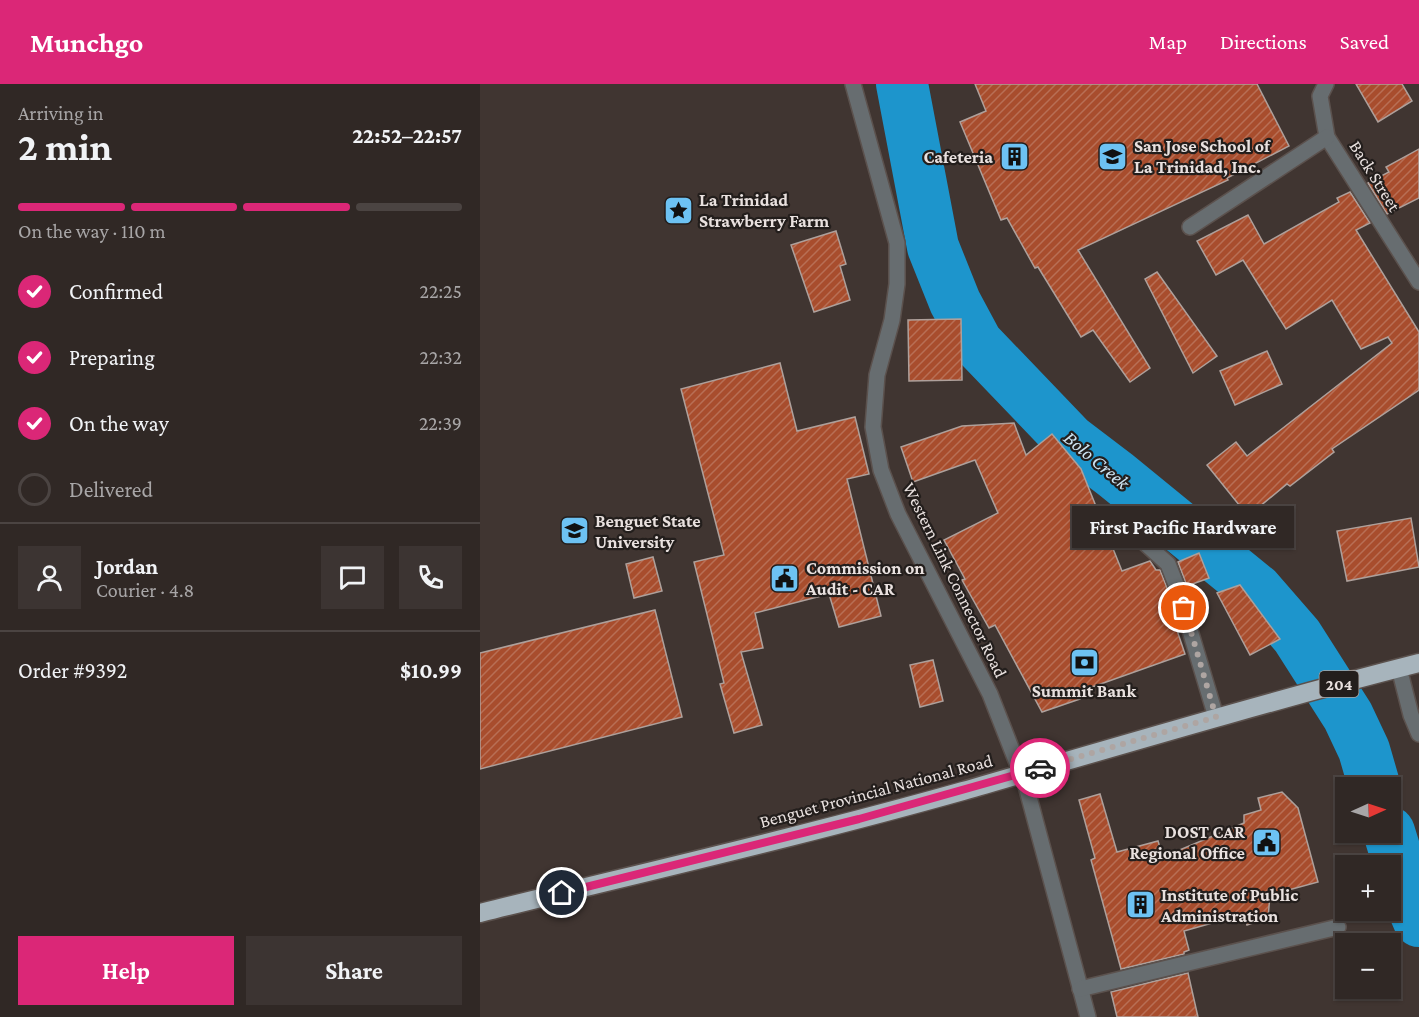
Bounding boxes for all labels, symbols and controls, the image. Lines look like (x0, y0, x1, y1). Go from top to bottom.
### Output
text: Munchgo (30, 27, 143, 58)
text: Map (1149, 30, 1187, 54)
text: Directions (1220, 30, 1307, 54)
text: Saved (1340, 30, 1389, 54)
text: Arriving in (18, 102, 103, 124)
text: 22:52–22:57 (352, 123, 462, 148)
text: 2 min (18, 125, 112, 168)
place label: San Jose School of La Trinidad, Inc. (1134, 136, 1271, 177)
street label: Back Street (1345, 137, 1405, 216)
school or university icon: San Jose School of La Trinidad, Inc. (1097, 140, 1129, 172)
building icon: Cafeteria (998, 141, 1030, 173)
place label: Cafeteria (923, 147, 993, 167)
place label: La Trinidad Strawberry Farm (699, 190, 830, 231)
place icon: La Trinidad Strawberry Farm (662, 194, 694, 226)
text: On the way · 110 m (18, 220, 165, 242)
icon: check (18, 275, 51, 308)
text: Confirmed (69, 279, 163, 304)
text: 22:25 (420, 280, 462, 302)
icon: check (18, 341, 51, 374)
text: Preparing (69, 345, 155, 370)
text: 22:32 (420, 346, 462, 368)
icon: check (18, 407, 51, 440)
text: On the way (69, 411, 169, 436)
text: 22:39 (419, 412, 462, 434)
water label: Bolo Creek (1060, 426, 1135, 495)
text: Delivered (69, 477, 153, 502)
street label: Western Link Connector Road (899, 479, 1011, 681)
callout: First Pacific Hardware (1073, 506, 1295, 548)
place label: Benguet State University (595, 511, 701, 552)
school or university icon: Benguet State University (558, 515, 590, 547)
text: First Pacific Hardware (1090, 516, 1276, 538)
button: person (18, 546, 81, 609)
button: chat (321, 546, 384, 609)
button: phone (399, 546, 462, 609)
text: Jordan (96, 554, 158, 579)
place label: Commission on Audit - CAR (805, 558, 925, 599)
public building icon: Commission on Audit - CAR (769, 562, 801, 594)
text: Courier · 4.8 (96, 579, 194, 601)
pin (1158, 582, 1209, 633)
icon: bag (1167, 591, 1200, 624)
bank icon: Summit Bank (1068, 646, 1100, 678)
text: Order #9392 (18, 658, 127, 683)
text: $10.99 (400, 658, 462, 683)
road number: 204 (1320, 671, 1358, 697)
place label: Summit Bank (1032, 681, 1136, 701)
courier (1010, 738, 1070, 798)
street label: Benguet Provincial National Road (757, 750, 995, 832)
icon: car (1024, 752, 1057, 785)
north arrow (1335, 777, 1401, 843)
map controls (1335, 777, 1401, 999)
place label: DOST CAR Regional Office (1129, 822, 1246, 863)
public building icon: DOST CAR Regional Office (1250, 826, 1282, 858)
button: + (1335, 855, 1401, 921)
pin (536, 867, 587, 918)
icon: home (545, 876, 578, 909)
place label: Institute of Public Administration (1160, 885, 1298, 926)
building icon: Institute of Public Administration (1124, 889, 1156, 921)
button: − (1335, 933, 1401, 999)
button: Help (18, 936, 234, 1005)
button: Share (246, 936, 462, 1005)

